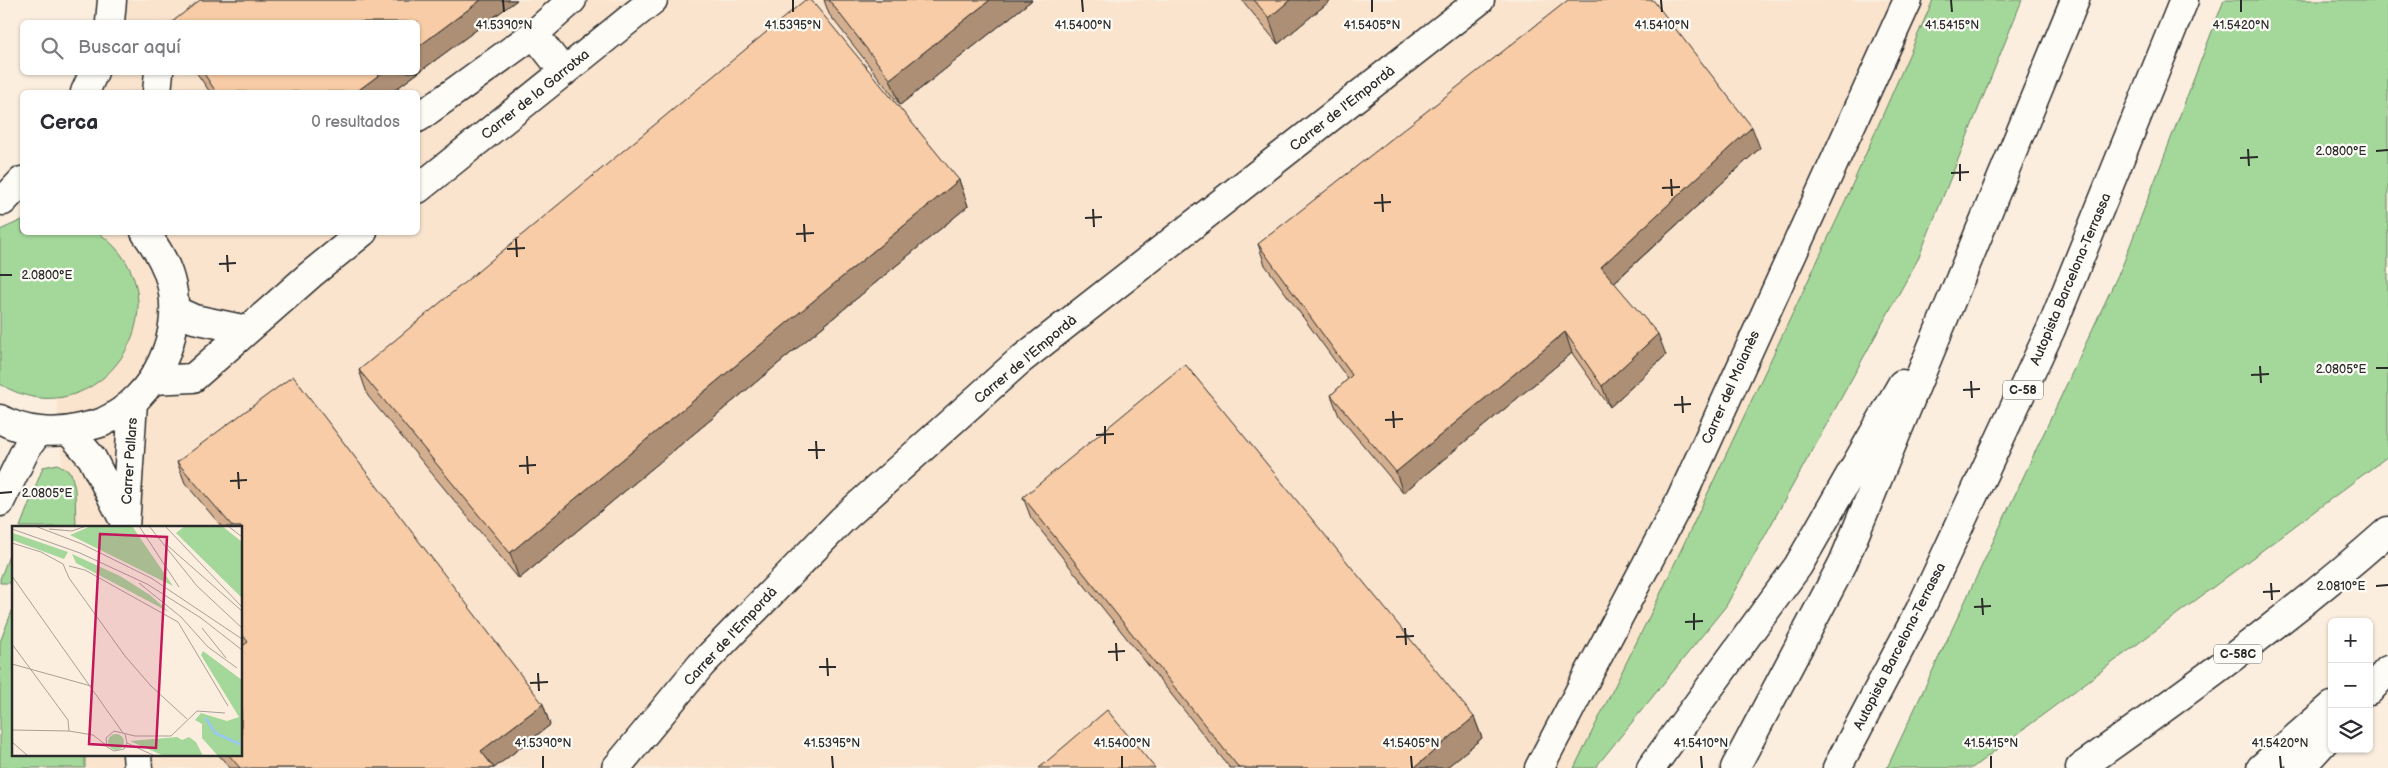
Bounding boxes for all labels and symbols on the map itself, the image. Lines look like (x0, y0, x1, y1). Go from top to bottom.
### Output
text: 41.5390°N (475, 18, 533, 33)
text: 41.5395°N (765, 18, 821, 33)
text: 41.5400°N (1054, 18, 1112, 33)
text: 41.5405°N (1344, 18, 1400, 33)
text: 41.5410°N (1635, 18, 1689, 33)
text: 41.5415°N (1925, 18, 1979, 33)
text: 41.5420°N (2212, 18, 2270, 33)
street label: Carrer de la Garrotxa (478, 46, 593, 143)
street label: Carrer de l'Empordà (1286, 62, 1398, 155)
text: 2.0800°E (2315, 144, 2367, 159)
street label: Autopista Barcelona-Terrassa (2026, 190, 2115, 368)
text: 2.0800°E (21, 268, 73, 283)
street label: Carrer de l'Empordà (971, 311, 1080, 407)
street label: Carrer del Moianès (1698, 328, 1763, 447)
text: 2.0805°E (2316, 362, 2366, 377)
road number: C-58 (2003, 380, 2043, 400)
street label: Carrer Pallars (118, 417, 141, 505)
text: 2.0805°E (22, 486, 72, 501)
inset map (12, 526, 242, 756)
street label: Autopista Barcelona-Terrassa (1850, 560, 1949, 733)
text: 2.0810°E (2317, 579, 2365, 594)
street label: Carrer de l'Empordà (680, 583, 781, 689)
road number: C-58C (2214, 644, 2262, 664)
text: 41.5390°N (514, 736, 572, 751)
text: 41.5395°N (804, 736, 860, 751)
text: 41.5400°N (1093, 736, 1151, 751)
text: 41.5405°N (1383, 736, 1439, 751)
text: 41.5410°N (1674, 736, 1728, 751)
text: 41.5415°N (1964, 736, 2018, 751)
text: 41.5420°N (2251, 736, 2309, 751)

